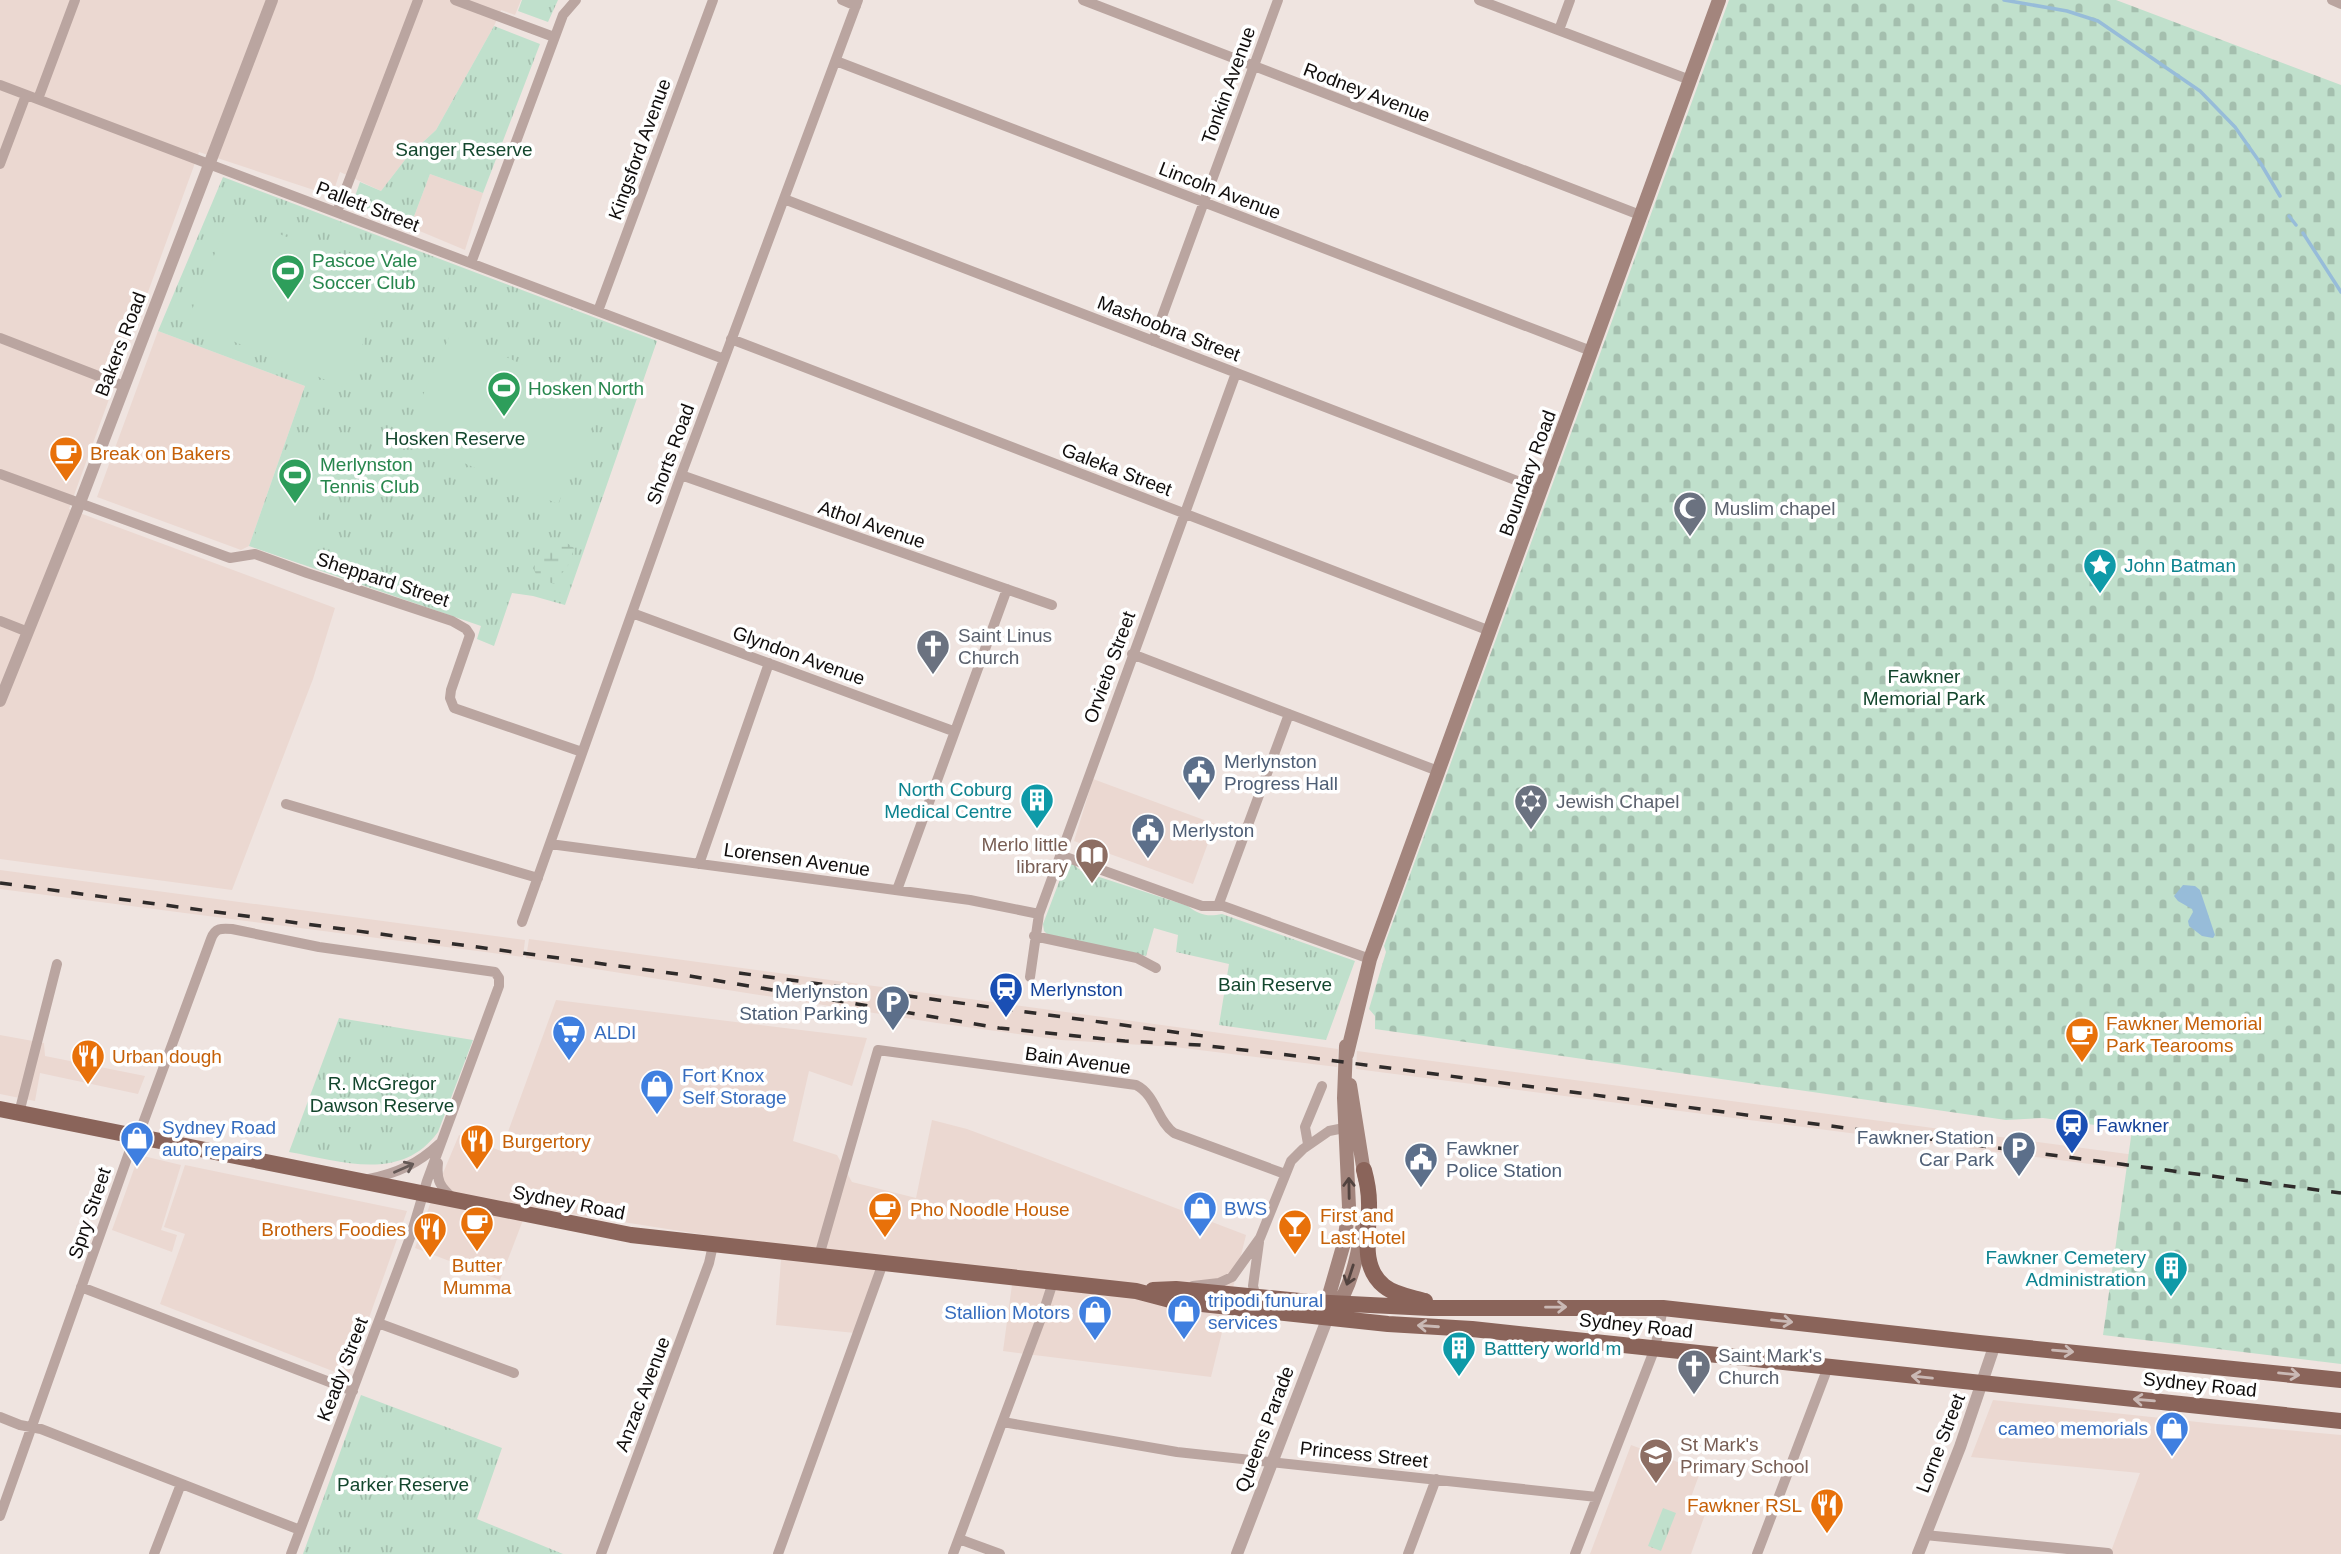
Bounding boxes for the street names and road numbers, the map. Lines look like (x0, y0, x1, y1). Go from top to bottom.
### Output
street label: Tonkin Avenue (1198, 24, 1259, 147)
street label: Rodney Avenue (1301, 59, 1433, 126)
street label: Kingsford Avenue (604, 76, 675, 223)
street label: Lincoln Avenue (1156, 158, 1284, 223)
street label: Pallett Street (313, 177, 423, 236)
street label: Bakers Road (91, 289, 150, 399)
street label: Mashoobra Street (1095, 292, 1244, 366)
street label: Shorts Road (643, 401, 698, 507)
street label: Boundary Road (1495, 408, 1560, 539)
street label: Galeka Street (1059, 439, 1175, 500)
street label: Athol Avenue (816, 496, 928, 553)
street label: Sheppard Street (314, 548, 453, 611)
street label: Orvieto Street (1080, 608, 1140, 726)
street label: Glyndon Avenue (730, 622, 868, 689)
street label: Lorensen Avenue (722, 839, 871, 880)
street label: Bain Avenue (1024, 1043, 1132, 1078)
street label: Spry Street (64, 1164, 115, 1262)
street label: Sydney Road (511, 1181, 627, 1224)
street label: Sydney Road (1578, 1309, 1694, 1342)
street label: Keady Street (313, 1313, 372, 1424)
street label: Anzac Avenue (611, 1334, 674, 1454)
street label: Queens Parade (1231, 1363, 1298, 1495)
street label: Sydney Road (2142, 1368, 2258, 1401)
street label: Lorne Street (1912, 1390, 1969, 1496)
street label: Princess Street (1299, 1437, 1430, 1472)

